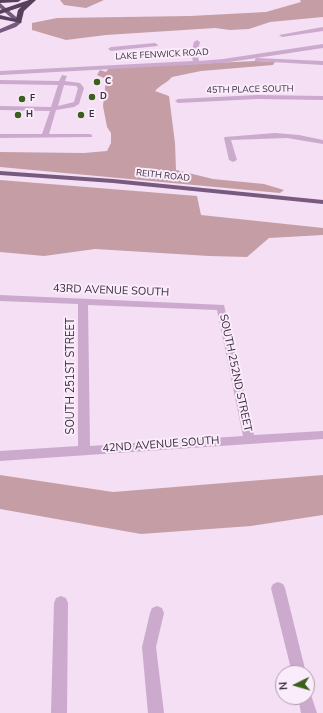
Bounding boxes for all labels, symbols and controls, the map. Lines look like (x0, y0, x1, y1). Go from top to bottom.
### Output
street label: LAKE FENWICK ROAD (115, 47, 209, 63)
marker: C (92, 77, 102, 87)
place label: C (105, 77, 111, 87)
street label: 45TH PLACE SOUTH (206, 84, 294, 96)
marker: D (87, 92, 97, 102)
place label: D (100, 92, 107, 102)
marker: F (17, 94, 27, 104)
place label: F (30, 94, 35, 104)
marker: H (13, 110, 23, 120)
place label: H (26, 110, 33, 120)
marker: E (76, 110, 86, 120)
place label: E (89, 110, 94, 120)
street label: REITH ROAD (136, 168, 190, 184)
street label: 43RD AVENUE SOUTH (53, 282, 169, 300)
street label: SOUTH 252ND STREET (216, 313, 254, 433)
street label: SOUTH 251ST STREET (64, 318, 78, 434)
street label: 42ND AVENUE SOUTH (102, 434, 220, 456)
north arrow (275, 665, 315, 705)
text: N (276, 681, 291, 691)

